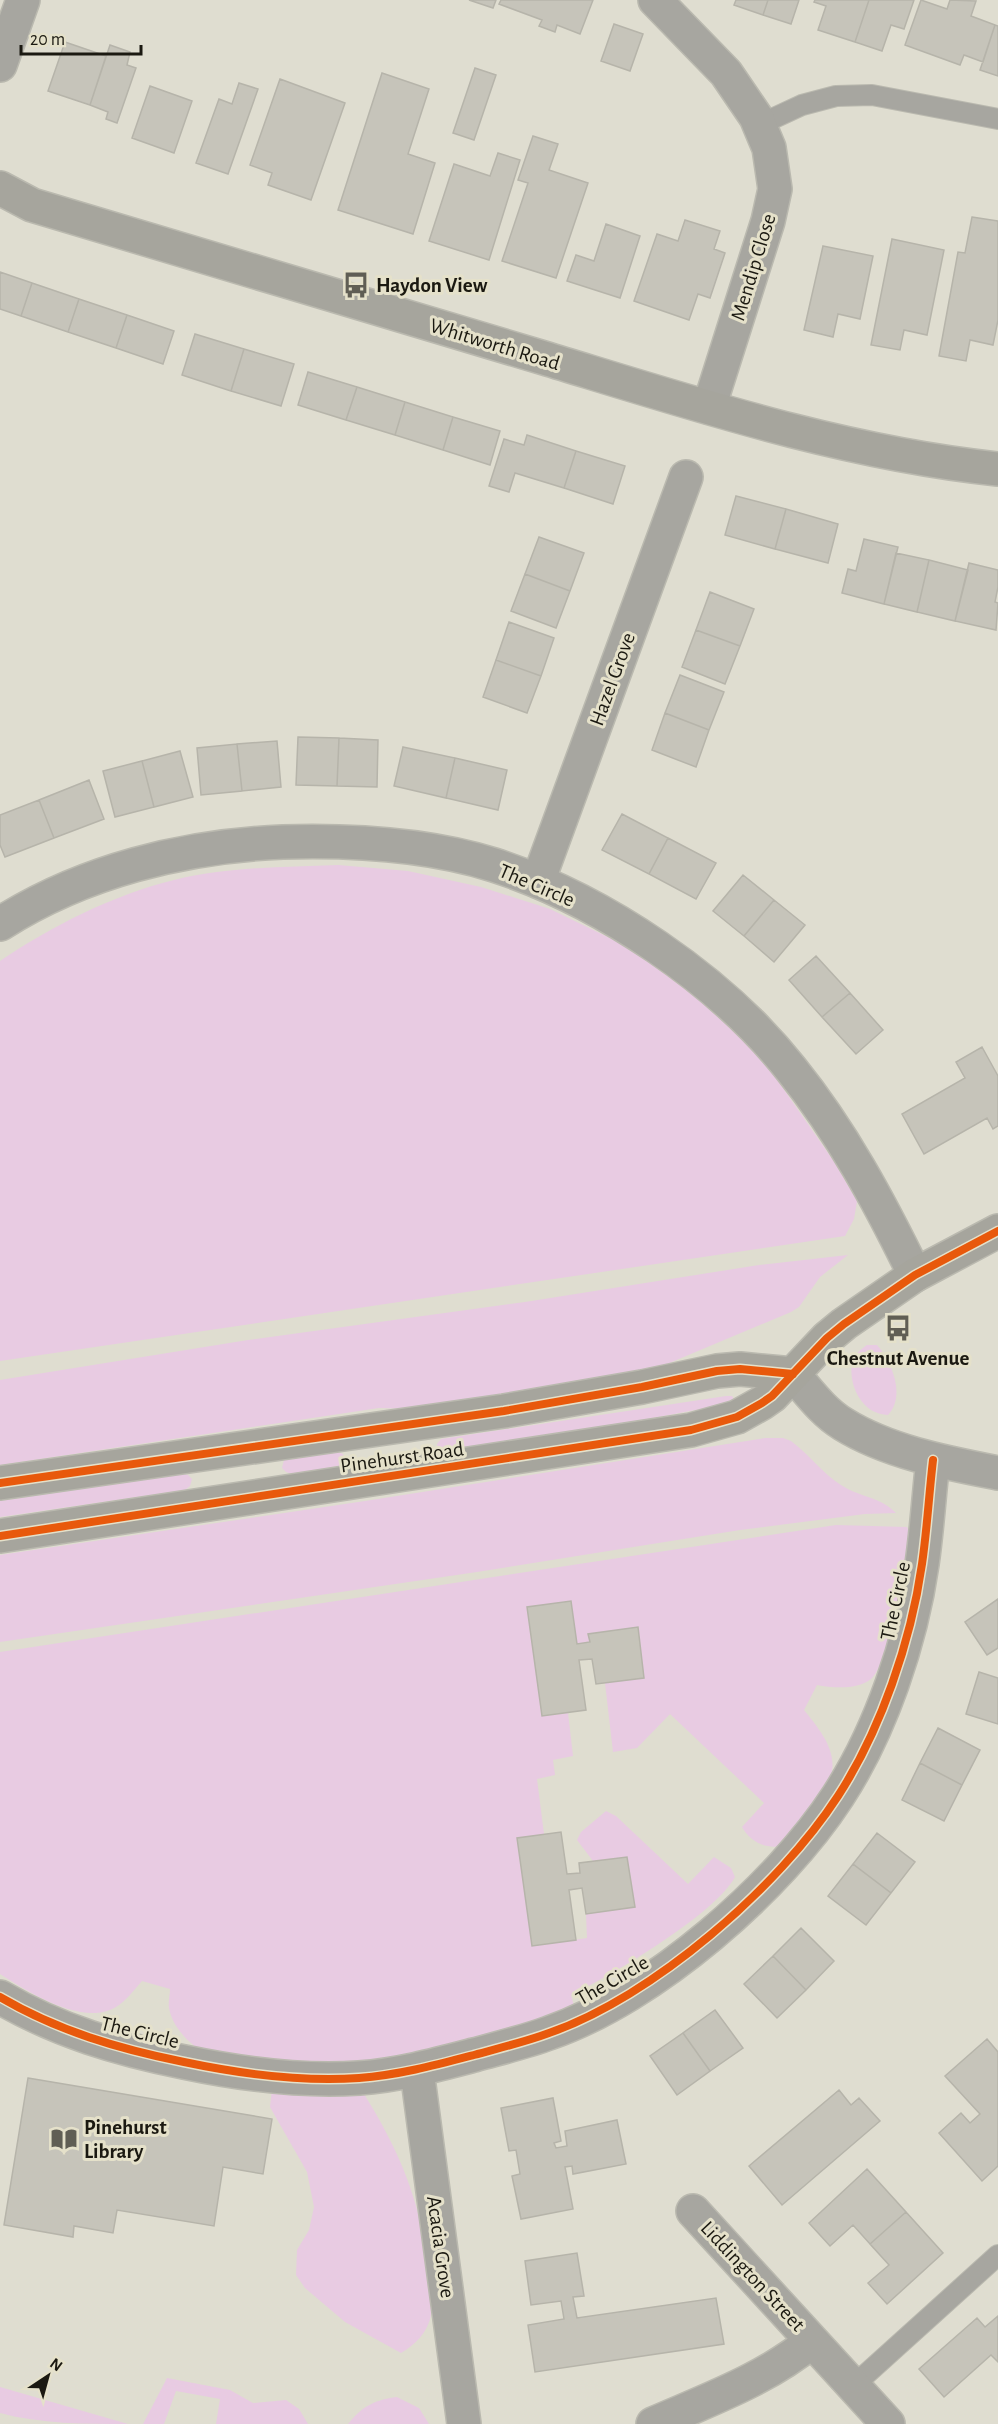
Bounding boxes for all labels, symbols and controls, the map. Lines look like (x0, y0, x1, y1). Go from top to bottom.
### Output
scale bar (21, 18, 141, 56)
text: 20 m (30, 31, 65, 49)
street label: Mendip Close (727, 211, 780, 323)
bus stop icon: Haydon View (341, 270, 371, 300)
place label: Haydon View (376, 275, 488, 296)
street label: Whitworth Road (427, 315, 563, 374)
street label: Hazel Grove (586, 630, 639, 729)
street label: The Circle (496, 860, 578, 911)
bus stop icon: Chestnut Avenue (883, 1313, 913, 1343)
place label: Chestnut Avenue (827, 1348, 969, 1369)
street label: Pinehurst Road (339, 1438, 465, 1477)
street label: The Circle (877, 1560, 914, 1642)
street label: The Circle (572, 1951, 652, 2009)
street label: The Circle (99, 2013, 181, 2052)
place label: Pinehurst Library (84, 2117, 167, 2162)
library icon: Pinehurst Library (49, 2124, 79, 2154)
street label: Acacia Grove (423, 2195, 458, 2299)
street label: Liddington Street (697, 2217, 809, 2336)
north arrow (18, 2346, 78, 2406)
text: N (47, 2355, 65, 2374)

